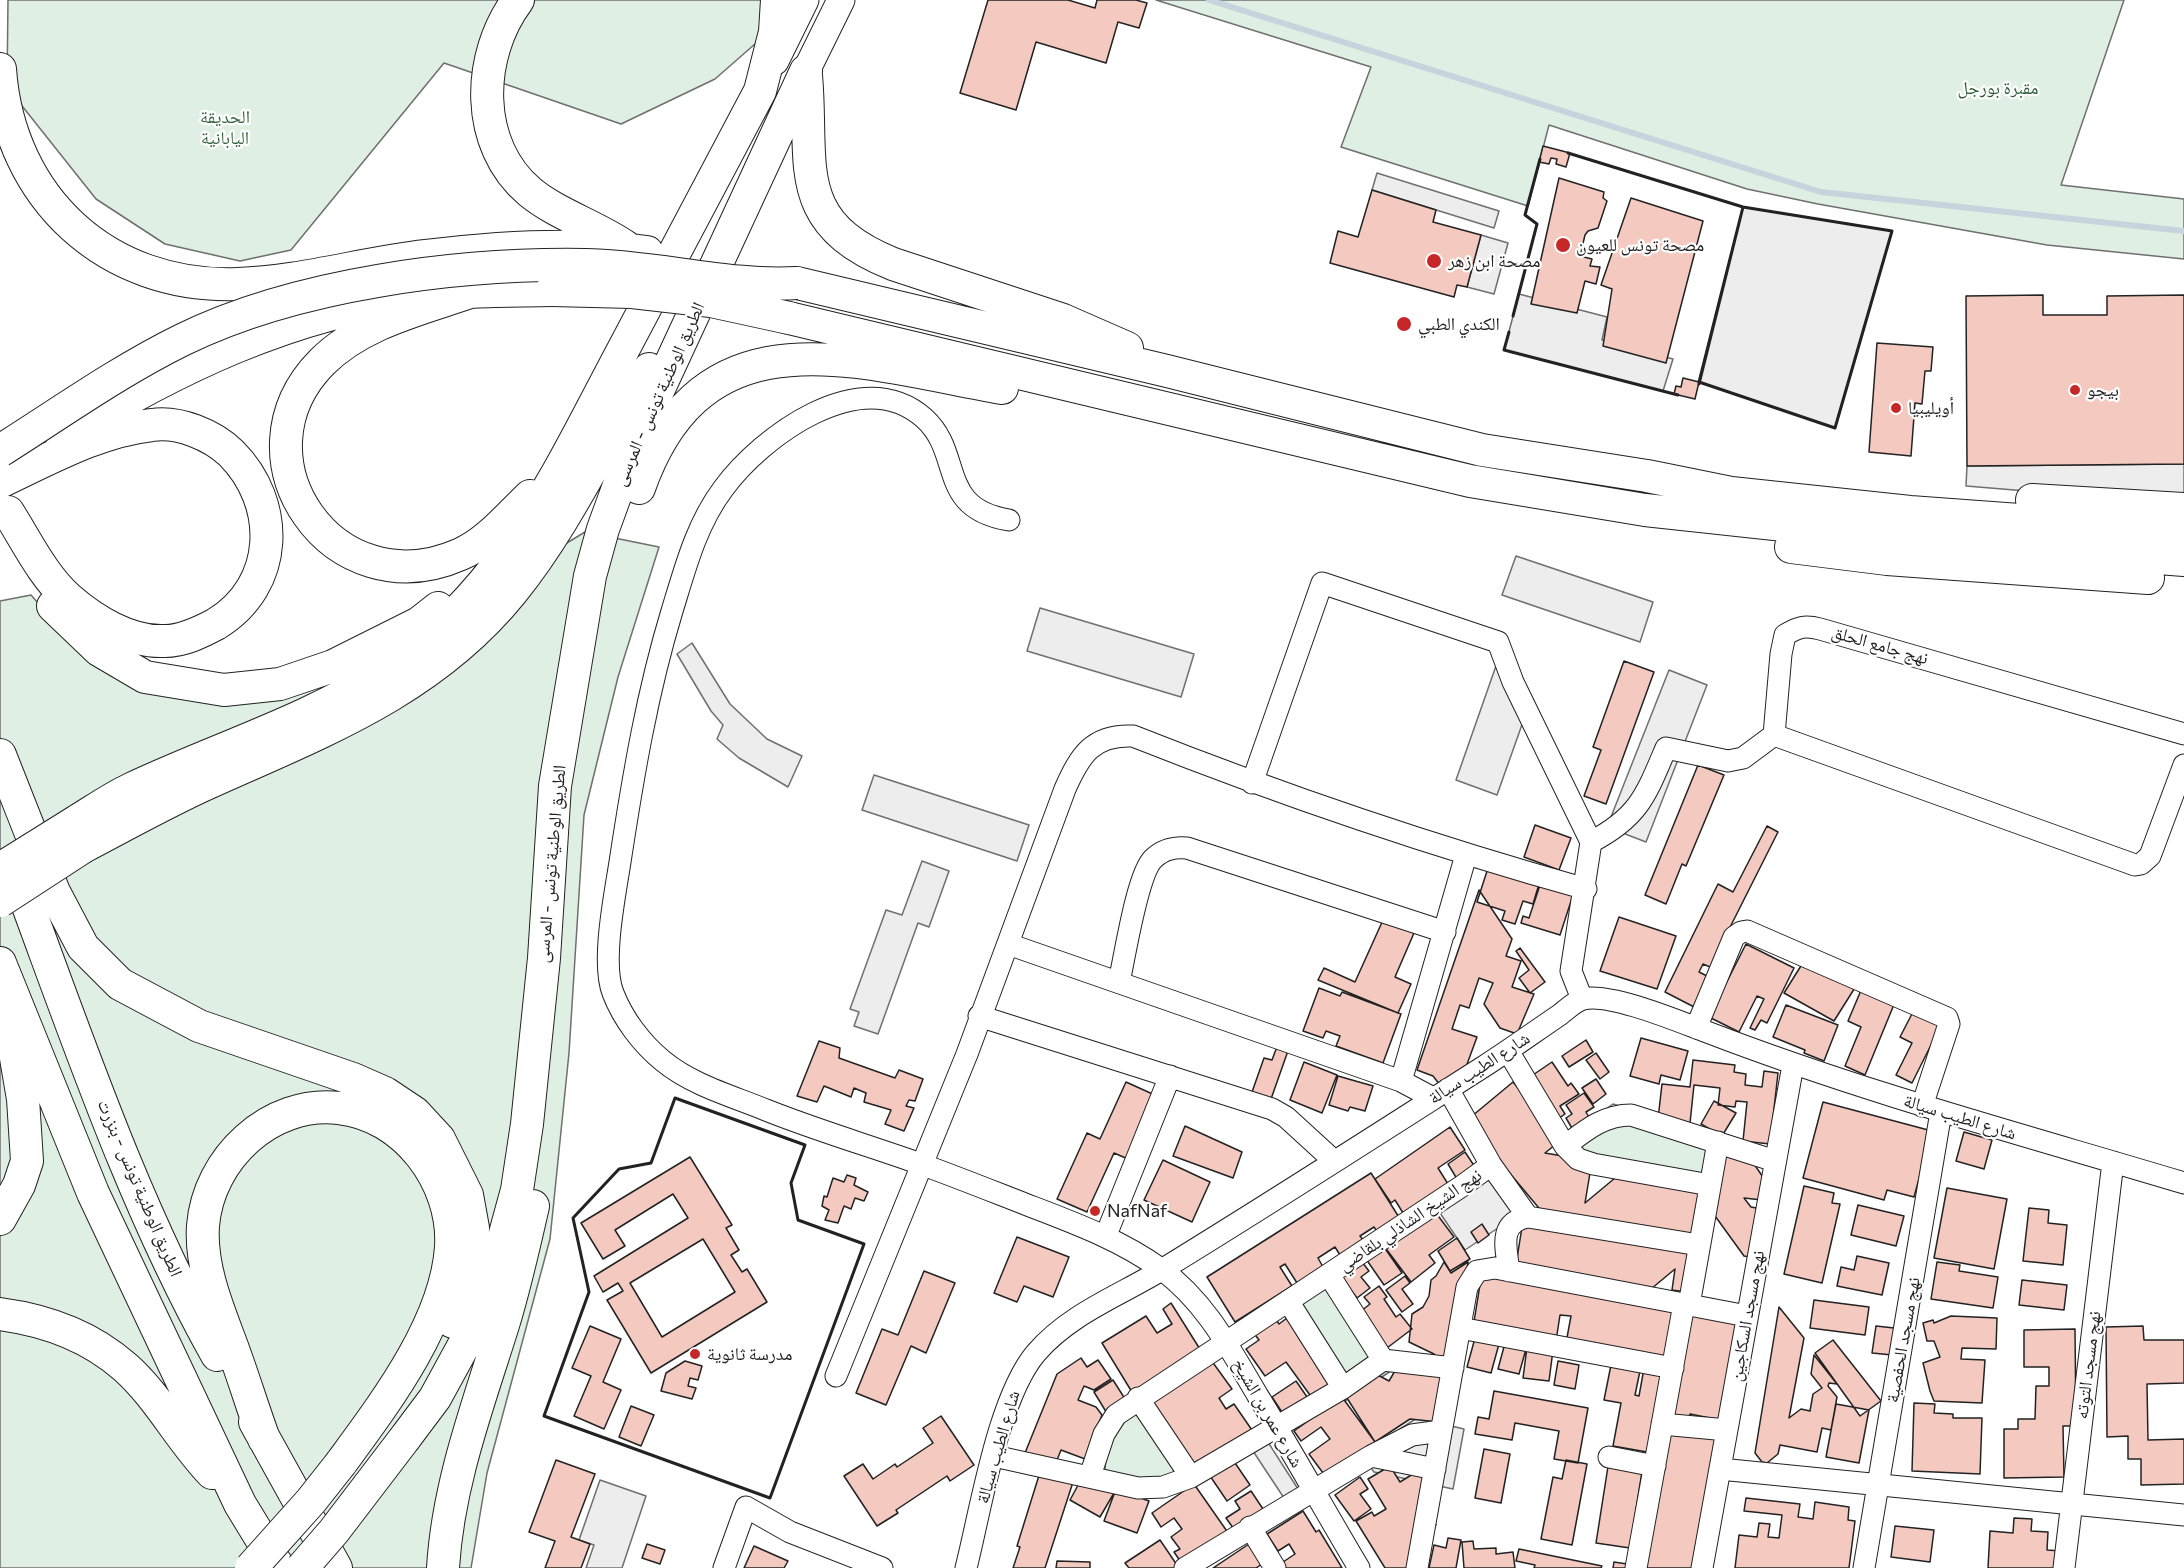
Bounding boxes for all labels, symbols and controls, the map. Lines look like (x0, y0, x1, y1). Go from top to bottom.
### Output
park label: مقبرة بورجل (1958, 77, 2038, 99)
park label: الحديقة اليابانية (200, 106, 250, 148)
place label: مصحة تونس للعيون (1576, 234, 1704, 256)
marker: مصحة تونس للعيون (1554, 236, 1572, 254)
place label: مصحة ابن زهر (1448, 250, 1540, 272)
marker: مصحة ابن زهر (1425, 252, 1443, 270)
street label: الطريق الوطنية تونس - المرسى (609, 299, 709, 489)
place label: الكندي الطبي (1418, 313, 1500, 335)
marker: الكندي الطبي (1395, 315, 1413, 333)
place label: بيجو (2087, 379, 2119, 401)
marker: بيجو (2068, 383, 2082, 397)
place label: أويليبيا (1908, 397, 1954, 419)
marker: أويليبيا (1889, 401, 1903, 415)
street label: نهج جامع الحلق (1829, 621, 1931, 669)
street label: الطريق الوطنية تونس - المرسى (532, 764, 570, 964)
street label: شارع الطيب سيالة (1424, 1027, 1534, 1109)
street label: شارع الطيب سيالة (1901, 1090, 2019, 1144)
street label: الطريق الوطنية تونس - بنزرت (93, 1096, 187, 1280)
street label: نهج الشيخ الشاذلي بلقاضي (1334, 1164, 1486, 1276)
place label: NafNaf (1107, 1200, 1167, 1222)
marker: NafNaf (1088, 1204, 1102, 1218)
street label: نهج مسجد السكاجين (1725, 1249, 1769, 1383)
street label: نهج مسجد الحفصية (1881, 1276, 1925, 1404)
street label: نهج مسجد التوته (2071, 1310, 2105, 1420)
place label: مدرسة ثانوية (707, 1343, 793, 1365)
marker: مدرسة ثانوية (688, 1347, 702, 1361)
street label: شارع عمر بن الشيخ (1228, 1355, 1308, 1471)
street label: شارع الطيب سيالة (972, 1388, 1024, 1506)

